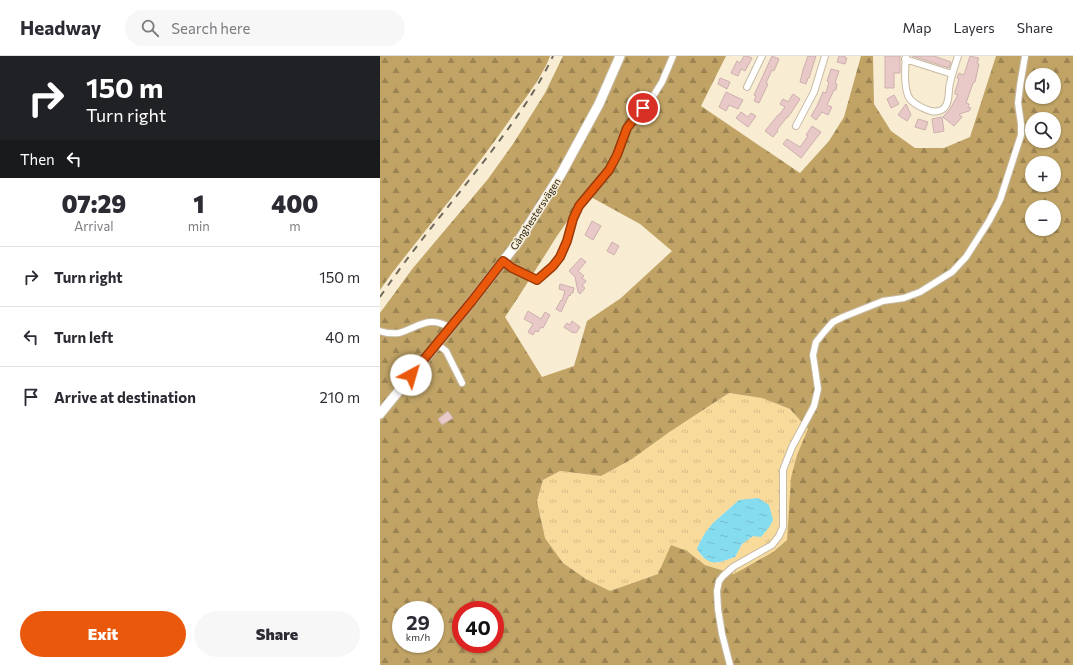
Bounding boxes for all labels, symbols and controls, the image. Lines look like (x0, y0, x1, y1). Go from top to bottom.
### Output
search box (125, 10, 405, 46)
text: Headway (20, 16, 101, 39)
icon: search (139, 17, 161, 39)
text: Search here (171, 19, 251, 37)
text: Map (903, 19, 931, 36)
text: Layers (953, 19, 995, 36)
text: Share (1017, 19, 1053, 36)
map controls (1025, 68, 1061, 236)
button: sound (1025, 68, 1061, 104)
text: 150 m (86, 70, 163, 104)
icon: right (20, 72, 72, 124)
pin (626, 91, 660, 125)
icon: arrive (632, 97, 654, 119)
text: Turn right (86, 104, 166, 126)
button: search (1025, 112, 1061, 148)
icon: left (63, 148, 85, 170)
text: Then (20, 150, 55, 168)
button: + (1025, 156, 1061, 192)
street label: Gånghestersvägen (507, 176, 563, 252)
text: 07:29 (62, 189, 126, 218)
text: 1 (193, 189, 204, 218)
text: 400 (271, 189, 318, 218)
button: − (1025, 200, 1061, 236)
text: Arrival (74, 218, 114, 234)
text: min (188, 218, 210, 234)
text: m (289, 218, 301, 234)
icon: right (20, 266, 42, 288)
text: Turn right (54, 268, 123, 286)
text: 150 m (319, 268, 360, 286)
icon: left (20, 326, 42, 348)
text: Turn left (54, 328, 113, 346)
text: 40 m (325, 328, 360, 346)
position arrow (390, 354, 432, 396)
icon: arrive (20, 386, 42, 408)
text: Arrive at destination (54, 388, 196, 406)
text: 210 m (320, 388, 360, 406)
speed limit sign: 40 (452, 601, 504, 653)
text: 29 (406, 610, 430, 634)
button: Exit (20, 611, 186, 657)
button: Share (194, 611, 360, 657)
text: km/h (406, 631, 430, 643)

